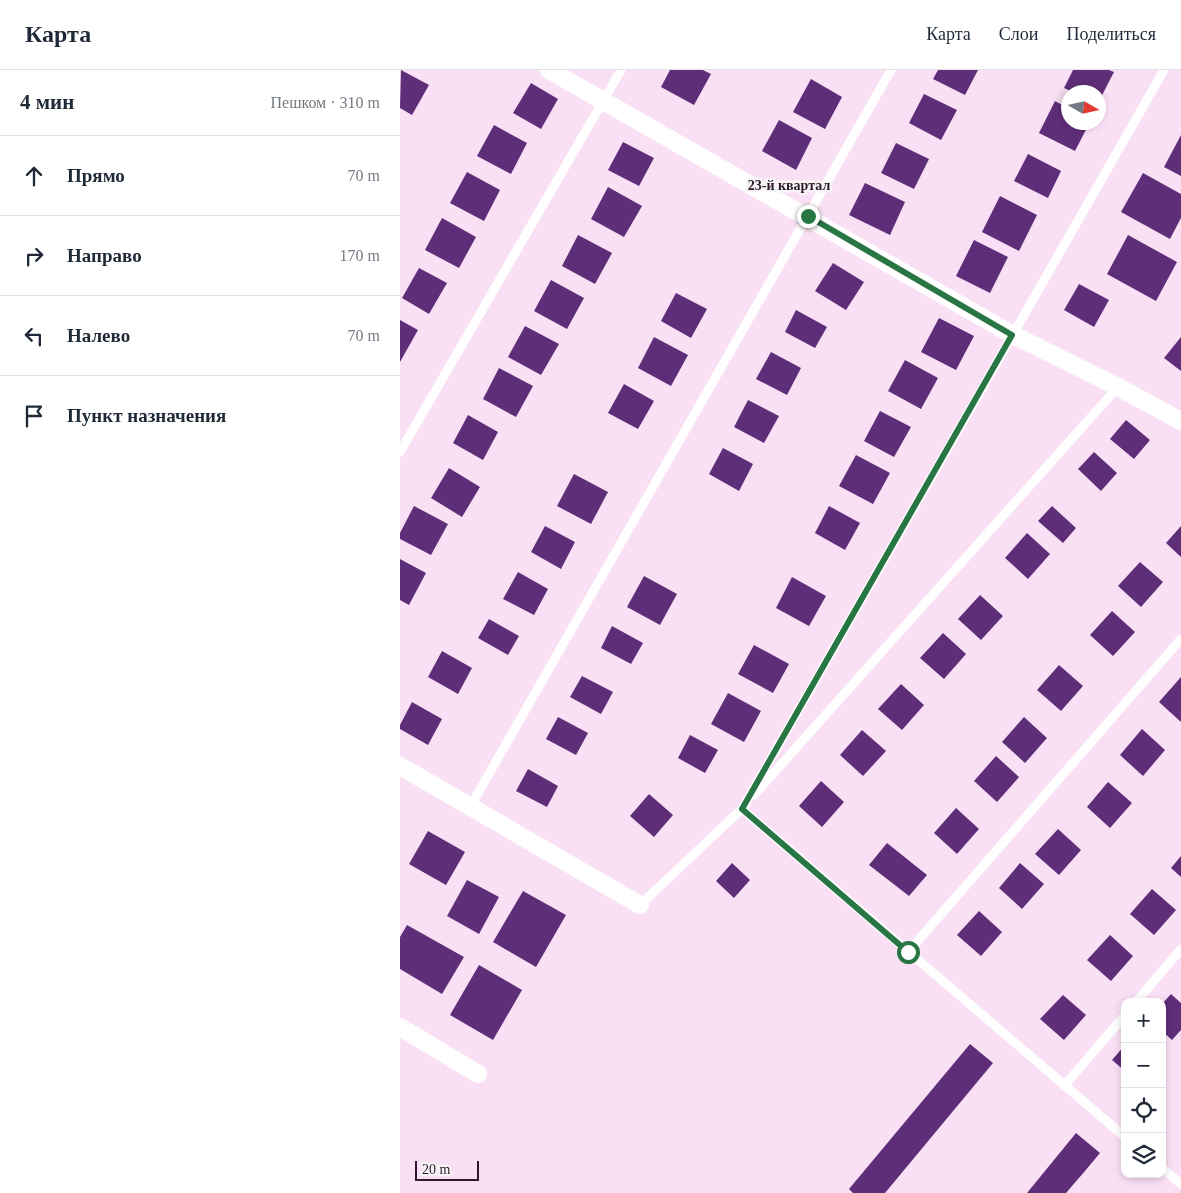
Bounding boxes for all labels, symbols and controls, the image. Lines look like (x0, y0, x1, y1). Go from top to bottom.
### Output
text: Карта (25, 21, 91, 47)
text: Карта (926, 24, 971, 44)
text: Слои (999, 24, 1038, 44)
text: Поделиться (1066, 24, 1156, 44)
north arrow (1061, 85, 1106, 130)
text: 4 мин (20, 90, 74, 114)
text: Пешком · 310 m (270, 94, 380, 111)
icon: ahead (20, 162, 48, 190)
text: Прямо (67, 165, 125, 186)
text: 70 m (348, 167, 380, 184)
district label: 23-й квартал (748, 178, 830, 193)
route end (797, 205, 820, 228)
icon: right (20, 242, 48, 270)
text: Направо (67, 245, 142, 266)
text: 170 m (340, 247, 380, 264)
icon: left (20, 322, 48, 350)
text: Налево (67, 325, 130, 346)
text: 70 m (348, 327, 380, 344)
icon: arrive (20, 402, 48, 430)
text: Пункт назначения (67, 405, 226, 426)
route start (897, 941, 920, 964)
map controls (1121, 998, 1166, 1178)
button: + (1121, 998, 1166, 1043)
button: − (1121, 1043, 1166, 1088)
button: locate (1121, 1088, 1166, 1133)
button: layers (1121, 1133, 1166, 1178)
scale bar (415, 1158, 479, 1181)
text: 20 m (422, 1162, 450, 1177)

